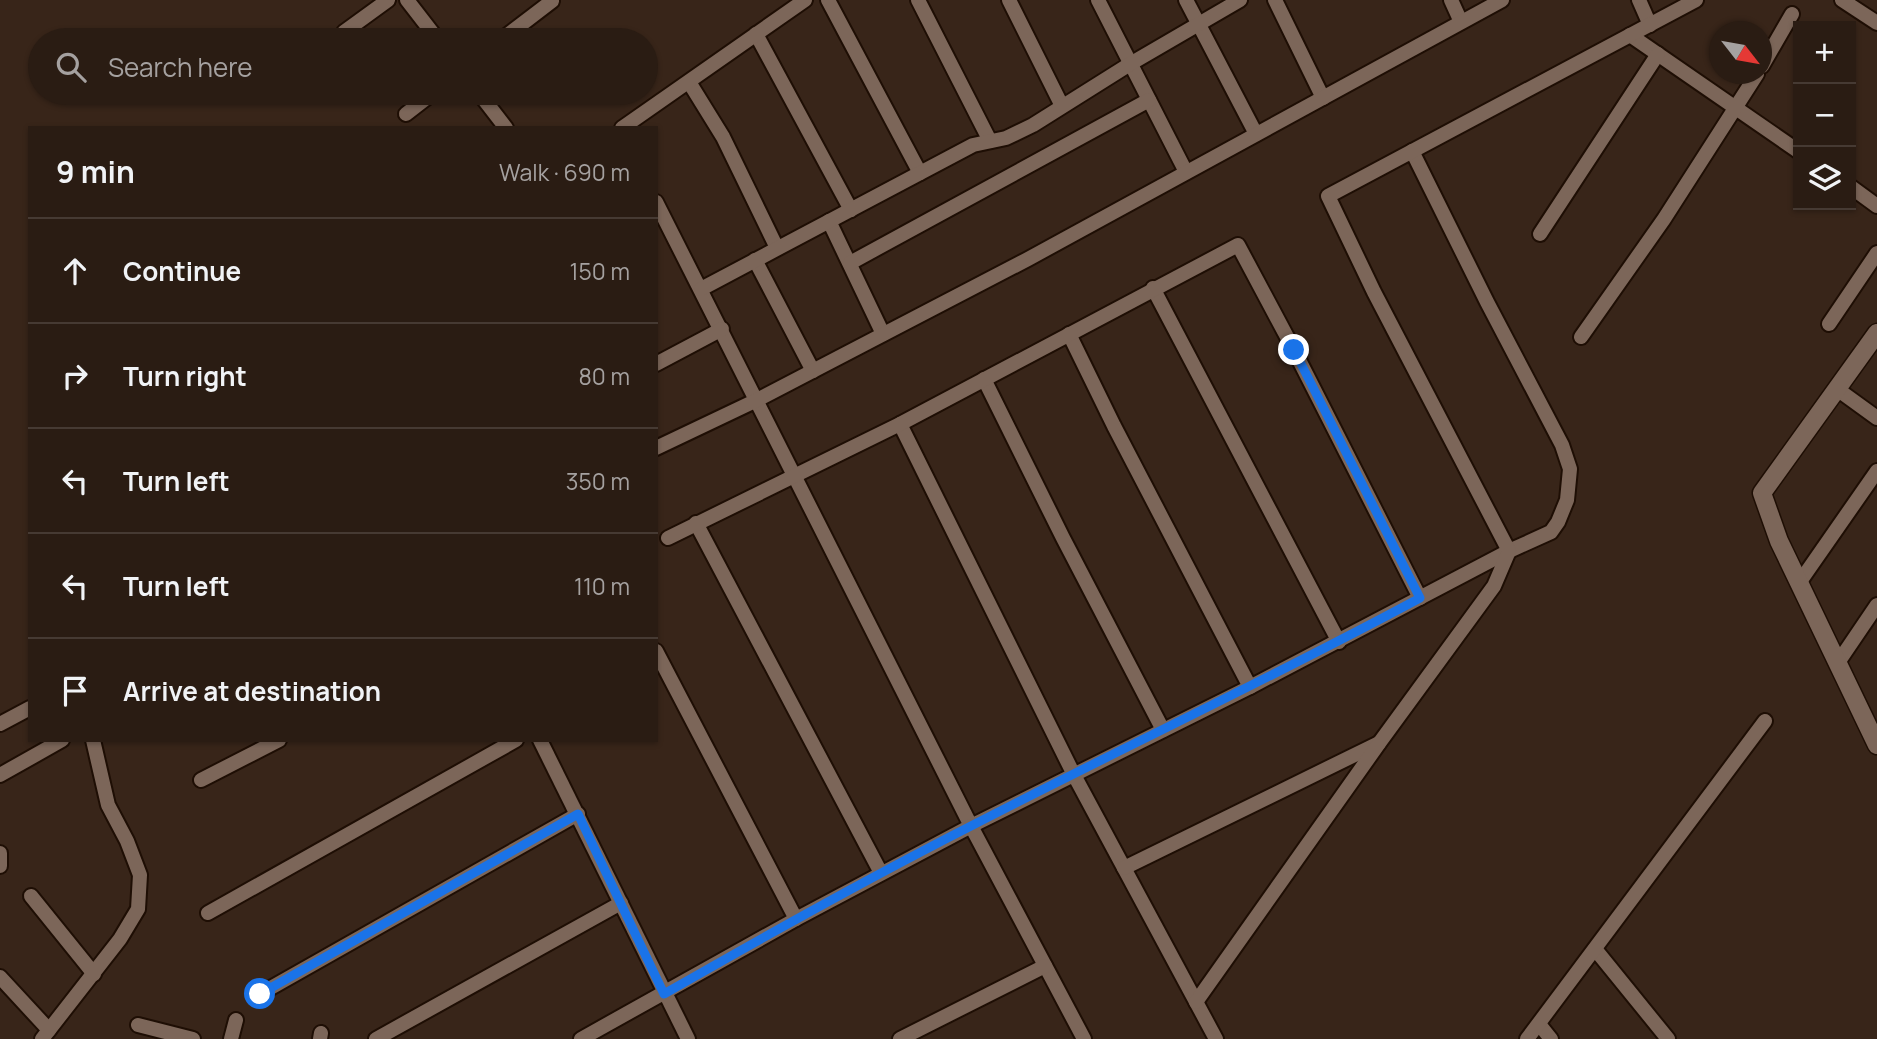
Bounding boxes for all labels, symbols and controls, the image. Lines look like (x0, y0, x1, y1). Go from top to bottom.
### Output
north arrow (1709, 21, 1772, 84)
map controls (1793, 21, 1856, 210)
button: + (1793, 21, 1856, 84)
search box (28, 28, 658, 105)
icon: search (52, 48, 90, 86)
text: Search here (108, 49, 253, 85)
button: − (1793, 84, 1856, 147)
button: layers (1793, 147, 1856, 210)
text: 9 min (56, 151, 135, 192)
text: Walk · 690 m (499, 156, 630, 188)
icon: ahead (56, 252, 94, 290)
text: Continue (123, 253, 241, 289)
text: 150 m (570, 255, 630, 287)
route end (1278, 334, 1309, 365)
icon: right (56, 357, 94, 395)
text: Turn right (123, 358, 247, 394)
text: 80 m (579, 360, 630, 392)
icon: left (56, 462, 94, 500)
text: Turn left (123, 463, 230, 499)
text: 350 m (566, 465, 630, 497)
icon: left (56, 567, 94, 605)
text: Turn left (123, 568, 230, 604)
text: 110 m (574, 570, 630, 602)
icon: arrive (56, 672, 94, 710)
text: Arrive at destination (123, 673, 381, 709)
route start (244, 978, 275, 1009)

